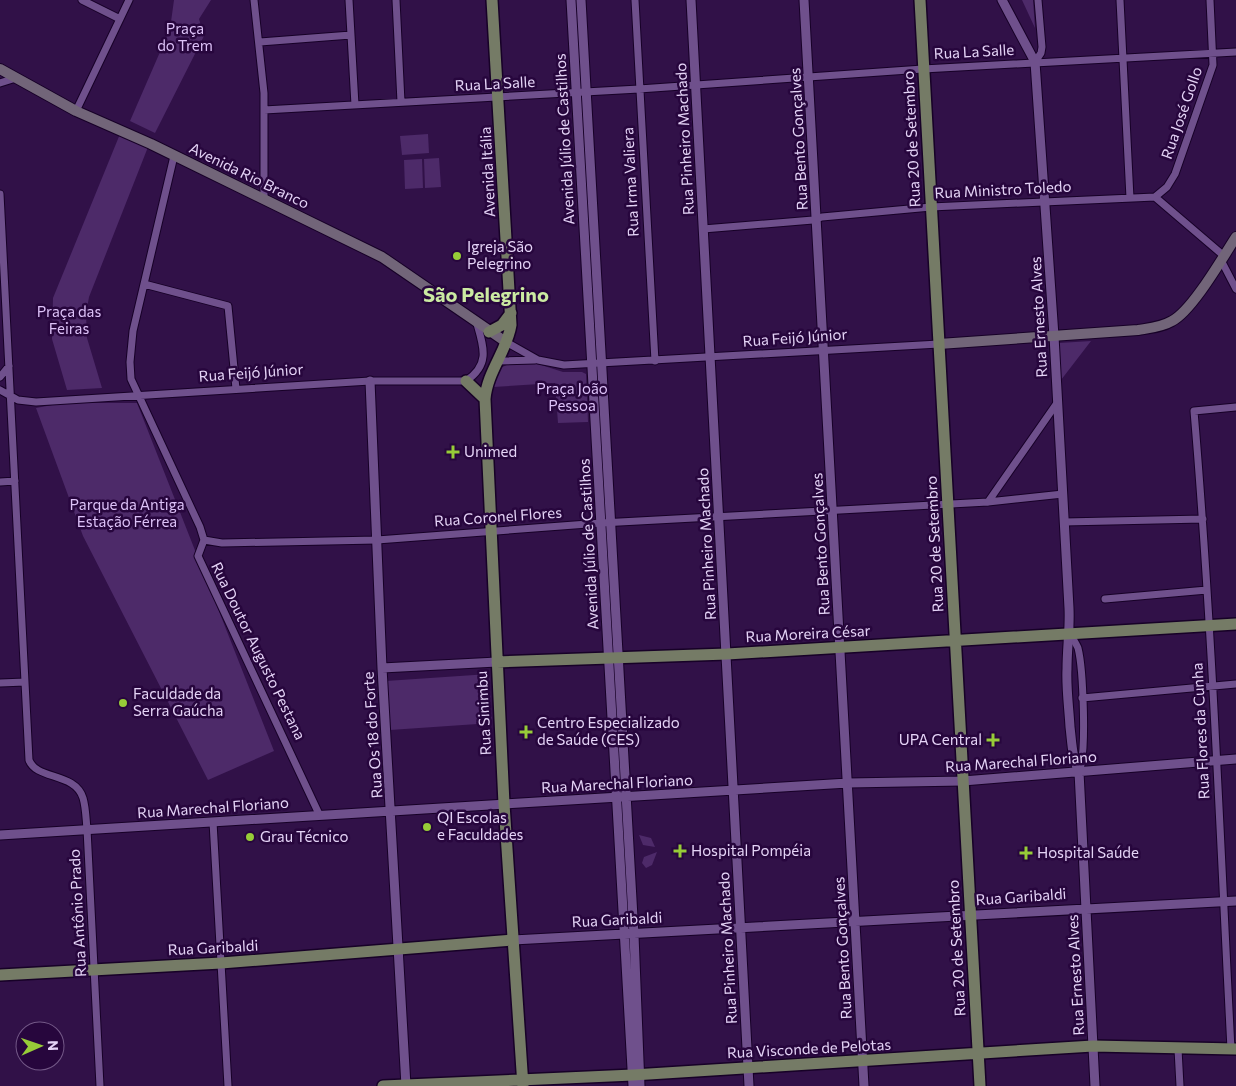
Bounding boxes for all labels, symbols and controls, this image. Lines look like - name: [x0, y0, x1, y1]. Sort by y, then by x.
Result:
- park label: Praça do Trem: [157, 19, 213, 54]
- street label: Rua La Salle: [933, 40, 1015, 62]
- street label: Avenida Júlio de Castilhos: [551, 53, 577, 225]
- street label: Rua Pinheiro Machado: [671, 62, 697, 216]
- street label: Rua José Gollo: [1157, 64, 1205, 161]
- street label: Rua Bento Gonçalves: [785, 67, 811, 211]
- street label: Rua 20 de Setembro: [898, 70, 924, 208]
- street label: Rua La Salle: [454, 72, 536, 94]
- street label: Avenida Itália: [476, 126, 498, 218]
- street label: Rua Irma Valiera: [618, 127, 642, 237]
- street label: Avenida Rio Branco: [187, 138, 312, 212]
- street label: Rua Ministro Toledo: [934, 176, 1072, 202]
- place label: Igreja São Pelegrino: [467, 237, 533, 272]
- marker: Igreja São Pelegrino: [451, 250, 463, 262]
- street label: Rua Ernesto Alves: [1026, 256, 1050, 378]
- district label: São Pelegrino: [423, 282, 549, 306]
- park label: Praça das Feiras: [37, 302, 101, 337]
- street label: Rua Feijó Júnior: [742, 324, 848, 350]
- street label: Rua Feijó Júnior: [198, 359, 304, 385]
- park label: Praça João Pessoa: [536, 379, 608, 414]
- place label: Unimed: [464, 442, 517, 460]
- marker: Unimed: [446, 445, 460, 459]
- street label: Avenida Júlio de Castilhos: [575, 458, 601, 630]
- street label: Rua Pinheiro Machado: [693, 467, 719, 621]
- street label: Rua Bento Gonçalves: [807, 472, 833, 616]
- street label: Rua 20 de Setembro: [921, 475, 947, 613]
- park label: Parque da Antiga Estação Férrea: [69, 495, 185, 530]
- street label: Rua Coronel Flores: [433, 503, 563, 529]
- street label: Rua Doutor Augusto Pestana: [208, 559, 310, 742]
- street label: Rua Moreira César: [745, 621, 871, 645]
- street label: Rua Flores da Cunha: [1187, 662, 1213, 800]
- street label: Rua Sinimbu: [472, 670, 494, 756]
- street label: Rua Os 18 do Forte: [359, 671, 385, 799]
- place label: Faculdade da Serra Gaúcha: [133, 684, 223, 719]
- marker: Faculdade da Serra Gaúcha: [117, 697, 129, 709]
- place label: Centro Especializado de Saúde (CES): [537, 713, 680, 748]
- marker: Centro Especializado de Saúde (CES): [519, 725, 533, 739]
- place label: UPA Central: [899, 730, 982, 748]
- marker: UPA Central: [986, 733, 1000, 747]
- street label: Rua Marechal Floriano: [945, 747, 1097, 775]
- street label: Rua Marechal Floriano: [541, 770, 693, 796]
- street label: Rua Marechal Floriano: [137, 793, 289, 821]
- place label: QI Escolas e Faculdades: [437, 808, 524, 843]
- marker: QI Escolas e Faculdades: [421, 821, 433, 833]
- place label: Grau Técnico: [260, 827, 349, 845]
- marker: Grau Técnico: [244, 831, 256, 843]
- place label: Hospital Pompéia: [691, 841, 811, 859]
- place label: Hospital Saúde: [1037, 843, 1139, 861]
- marker: Hospital Pompéia: [673, 844, 687, 858]
- marker: Hospital Saúde: [1019, 846, 1033, 860]
- street label: Rua Antônio Prado: [65, 849, 89, 977]
- street label: Rua Pinheiro Machado: [714, 871, 740, 1025]
- street label: Rua Bento Gonçalves: [829, 876, 855, 1020]
- street label: Rua 20 de Setembro: [943, 879, 969, 1017]
- street label: Rua Garibaldi: [975, 884, 1067, 908]
- street label: Rua Garibaldi: [571, 908, 663, 930]
- street label: Rua Ernesto Alves: [1063, 914, 1087, 1036]
- street label: Rua Garibaldi: [167, 936, 259, 958]
- north arrow: [15, 1021, 65, 1071]
- street label: Rua Visconde de Pelotas: [726, 1035, 892, 1061]
- text: N: [45, 1040, 62, 1051]

